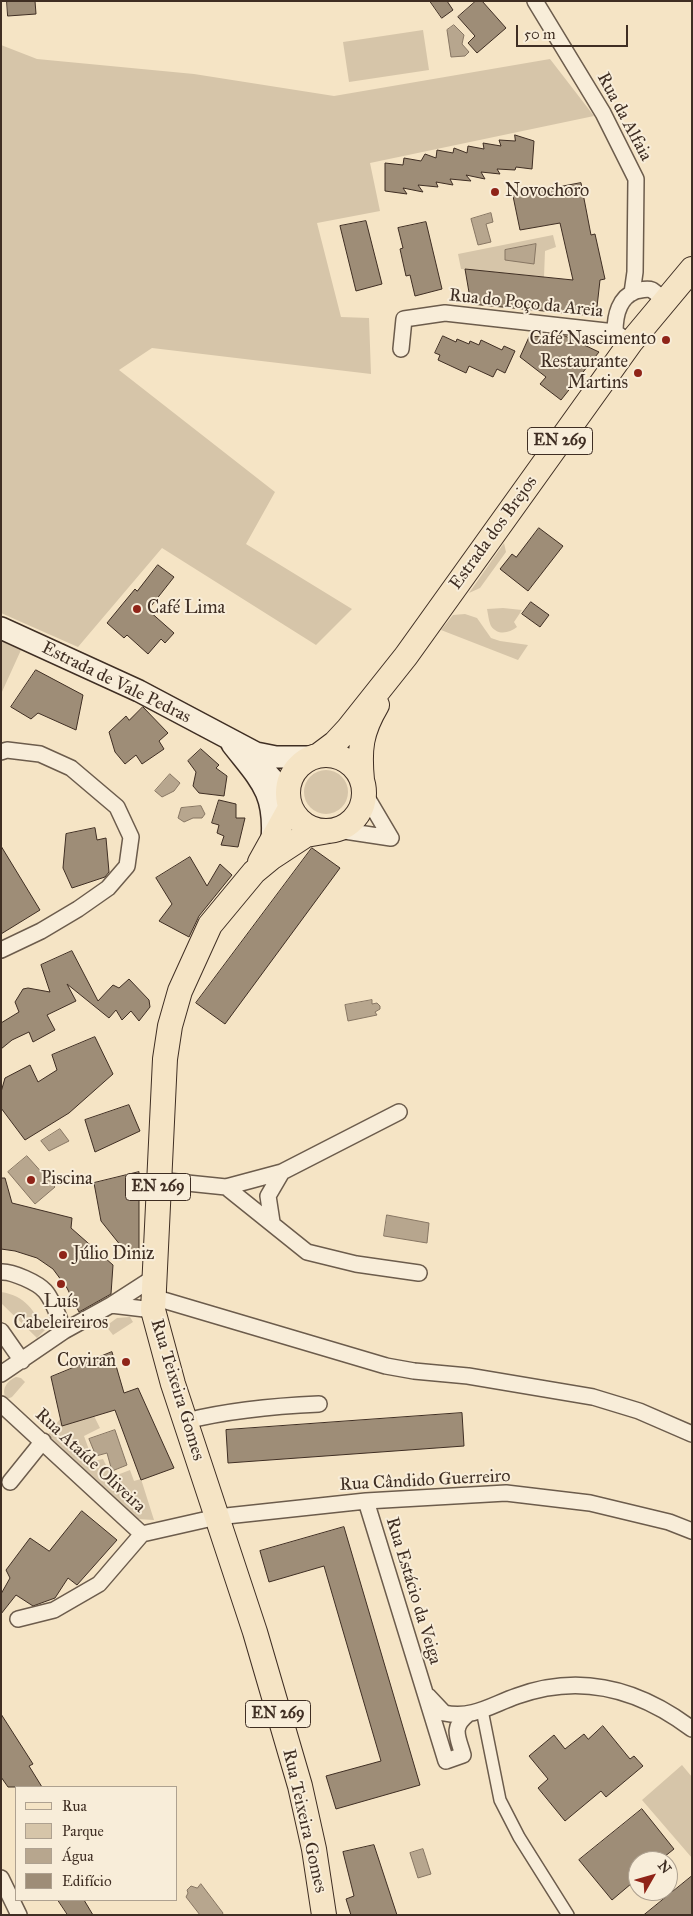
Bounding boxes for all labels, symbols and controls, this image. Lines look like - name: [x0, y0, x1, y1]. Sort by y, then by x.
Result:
- scale bar: [518, 15, 630, 47]
- text: 50 m: [524, 25, 556, 43]
- street label: Rua da Alfaia: [592, 69, 656, 165]
- place label: Novochoro: [505, 181, 589, 203]
- marker: Novochoro: [489, 186, 501, 198]
- street label: Rua do Poço da Areia: [448, 285, 604, 323]
- place label: Café Nascimento: [529, 329, 656, 351]
- marker: Café Nascimento: [660, 334, 672, 346]
- place label: Restaurante Martins: [540, 352, 628, 394]
- marker: Restaurante Martins: [632, 367, 644, 379]
- road number: EN 269: [528, 428, 592, 454]
- street label: Estrada dos Brejos: [445, 472, 543, 594]
- place label: Café Lima: [147, 598, 225, 620]
- marker: Café Lima: [131, 603, 143, 615]
- street label: Estrada de Vale Pedras: [38, 637, 194, 729]
- place label: Piscina: [41, 1169, 93, 1191]
- marker: Piscina: [25, 1174, 37, 1186]
- road number: EN 269: [126, 1174, 190, 1200]
- place label: Júlio Diniz: [73, 1244, 154, 1266]
- marker: Júlio Diniz: [57, 1249, 69, 1261]
- marker: Luís Cabeleireiros: [55, 1278, 67, 1290]
- place label: Luís Cabeleireiros: [14, 1292, 108, 1335]
- street label: Rua Teixeira Gomes: [145, 1317, 209, 1463]
- place label: Coviran: [57, 1351, 116, 1373]
- marker: Coviran: [120, 1356, 132, 1368]
- street label: Rua Ataíde Oliveira: [30, 1404, 150, 1518]
- street label: Rua Cândido Guerreiro: [339, 1466, 511, 1496]
- street label: Rua Estácio da Veiga: [380, 1515, 446, 1667]
- road number: EN 269: [246, 1700, 310, 1728]
- street label: Rua Teixeira Gomes: [277, 1747, 331, 1895]
- legend: [15, 1786, 178, 1901]
- text: Rua: [62, 1797, 87, 1815]
- text: Parque: [62, 1822, 104, 1840]
- text: Água: [62, 1847, 94, 1865]
- north arrow: [628, 1851, 678, 1901]
- text: N: [654, 1857, 675, 1877]
- text: Edifício: [62, 1872, 112, 1890]

